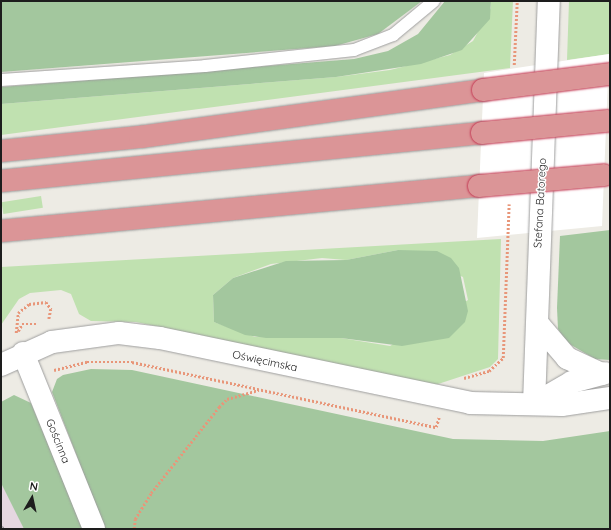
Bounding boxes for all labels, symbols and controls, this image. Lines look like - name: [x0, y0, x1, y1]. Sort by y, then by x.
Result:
- street label: Stefana Batorego: [531, 158, 549, 248]
- street label: Oświęcimska: [231, 348, 299, 374]
- street label: Gościnna: [43, 417, 73, 465]
- north arrow: [12, 478, 52, 518]
- text: N: [29, 479, 39, 494]

